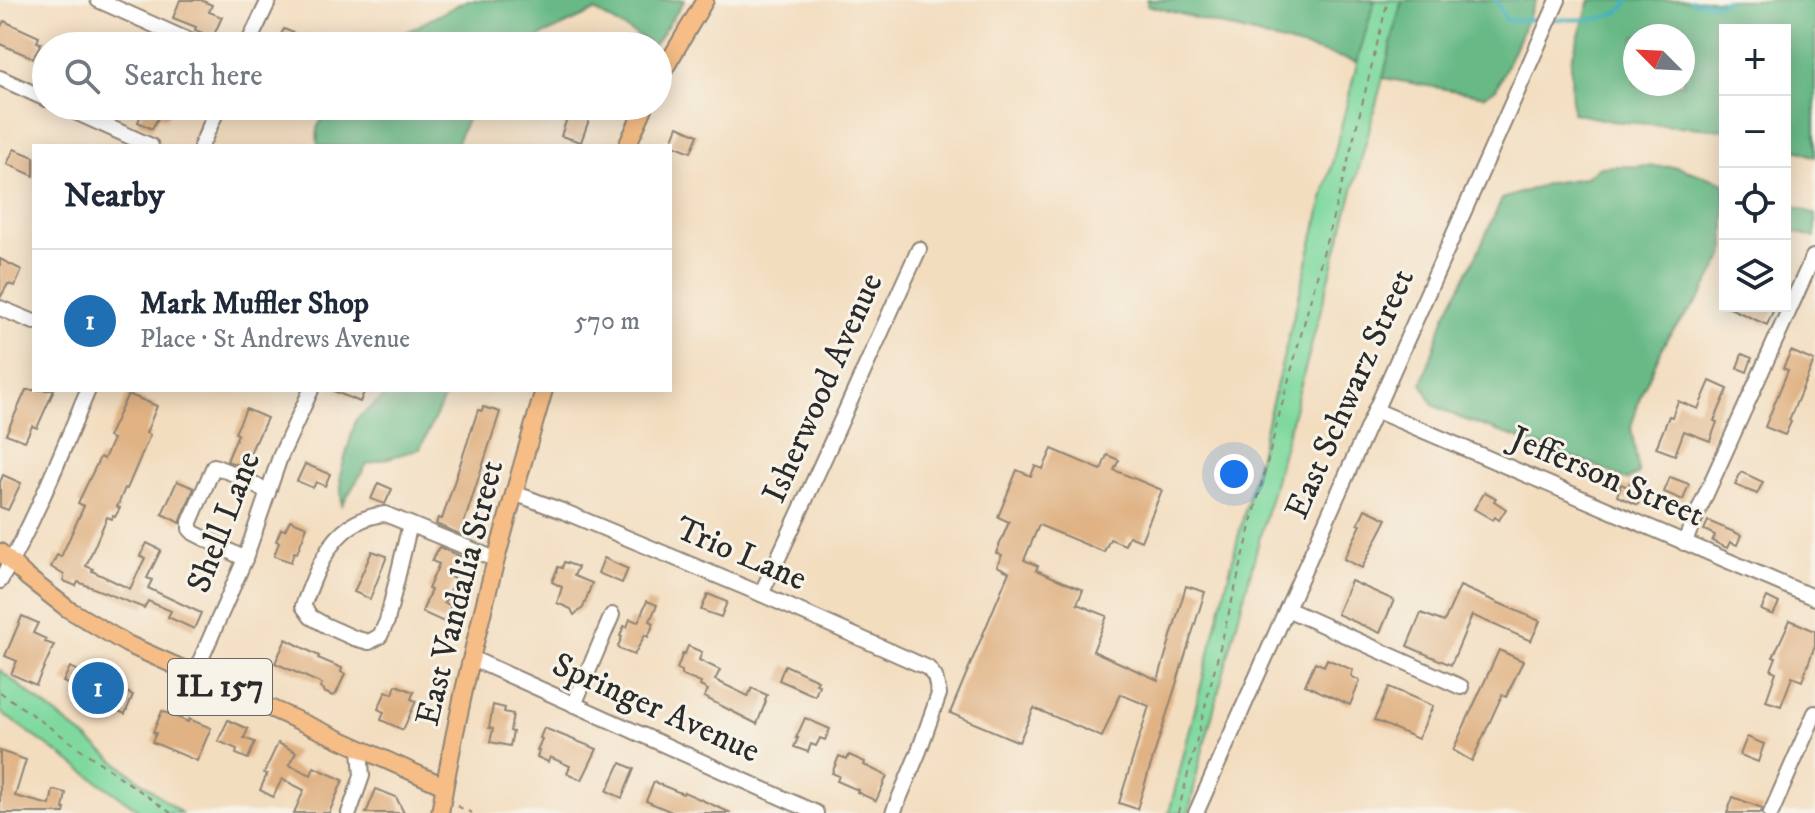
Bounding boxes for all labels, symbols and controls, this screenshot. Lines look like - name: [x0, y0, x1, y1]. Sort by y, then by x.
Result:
- north arrow: [1623, 24, 1695, 96]
- map controls: [1719, 24, 1791, 312]
- button: +: [1719, 24, 1791, 96]
- search box: [32, 32, 672, 120]
- icon: search: [60, 54, 104, 98]
- text: Search here: [124, 58, 263, 95]
- button: −: [1719, 96, 1791, 168]
- button: locate: [1719, 168, 1791, 240]
- text: Nearby: [64, 175, 165, 217]
- button: layers: [1719, 240, 1791, 312]
- street label: East Schwarz Street: [1276, 262, 1424, 526]
- street label: Isherwood Avenue: [754, 267, 892, 509]
- text: Mark Muffler Shop: [140, 286, 369, 323]
- text: 1: [85, 305, 95, 338]
- text: 570 m: [574, 305, 640, 338]
- text: Place · St Andrews Avenue: [140, 323, 410, 356]
- street label: Jefferson Street: [1501, 416, 1710, 537]
- street label: Shell Lane: [178, 445, 270, 599]
- your location: [1214, 454, 1254, 494]
- street label: East Vandalia Street: [407, 456, 513, 730]
- street label: Trio Lane: [669, 508, 813, 600]
- street label: Springer Avenue: [546, 644, 766, 772]
- pin: 1: [72, 658, 124, 718]
- road number: IL 157: [168, 659, 272, 715]

